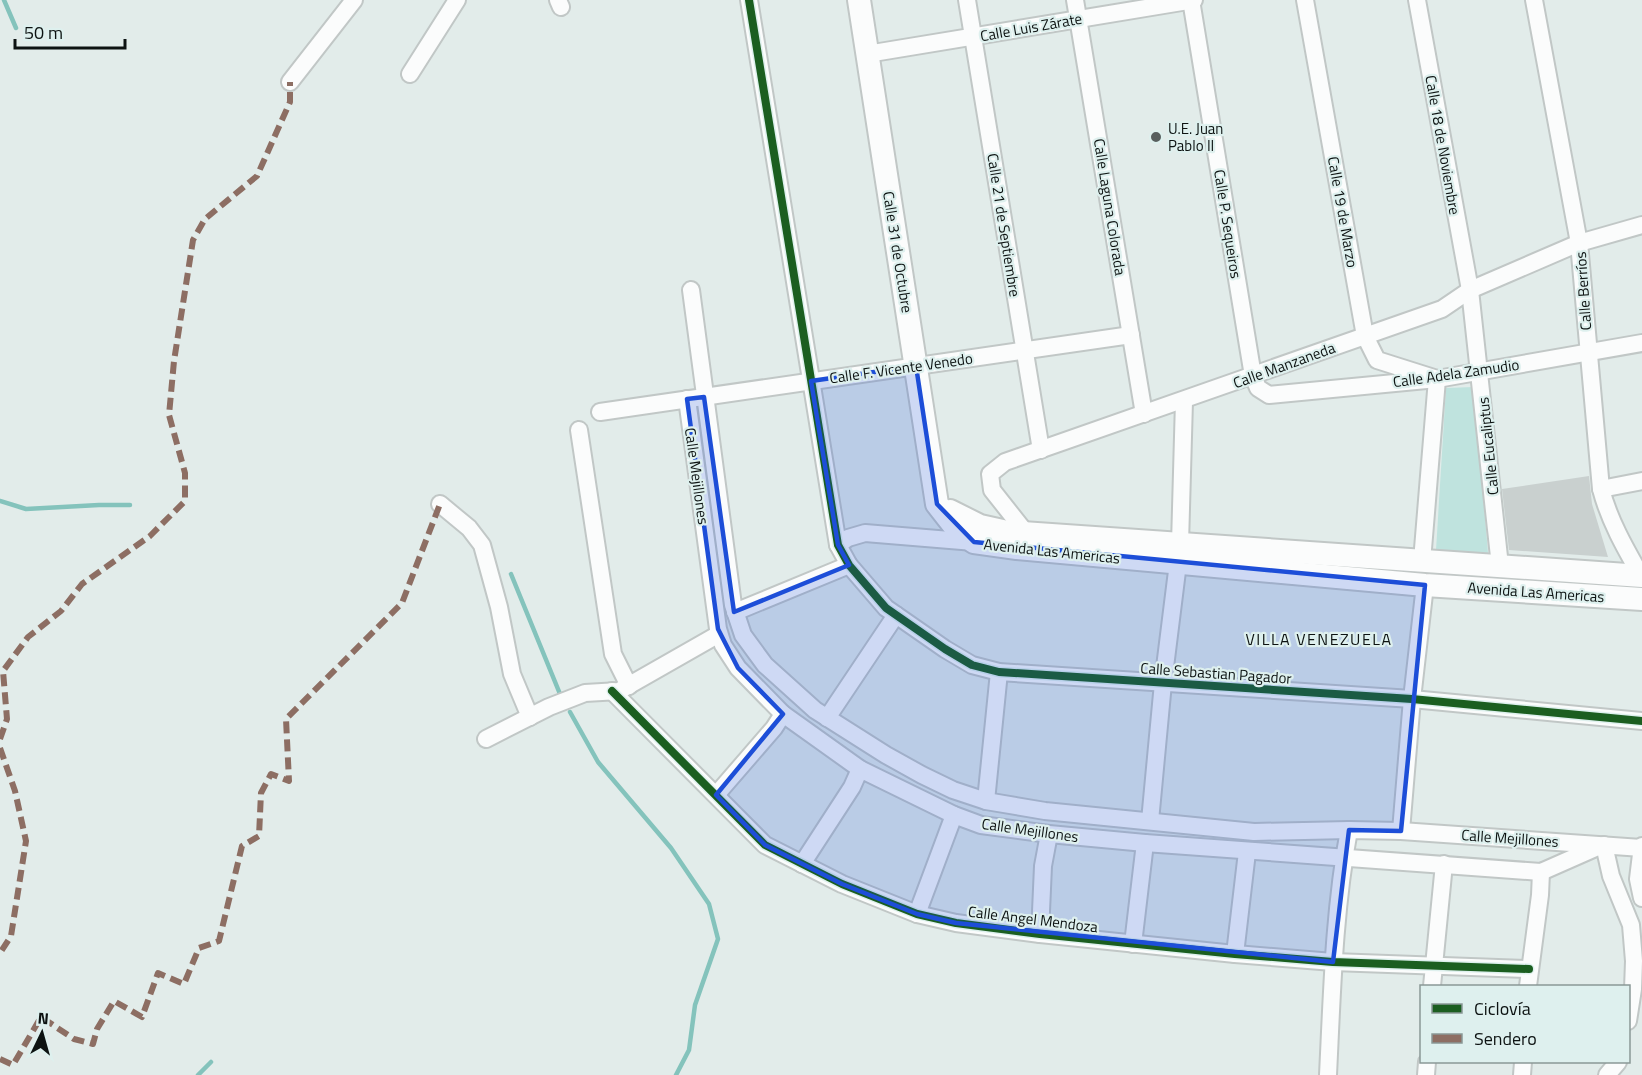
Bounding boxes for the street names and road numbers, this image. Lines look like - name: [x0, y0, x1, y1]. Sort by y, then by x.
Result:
- street label: Calle Luis Zárate: [978, 7, 1084, 47]
- street label: Calle 18 de Noviembre: [1419, 73, 1467, 217]
- street label: Calle Laguna Colorada: [1088, 137, 1132, 278]
- street label: Calle 21 de Septiembre: [981, 152, 1027, 298]
- street label: Calle 19 de Marzo: [1322, 155, 1364, 269]
- street label: Calle P. Sequeiros: [1208, 168, 1248, 280]
- street label: Calle 31 de Octubre: [877, 190, 919, 314]
- street label: Calle Berríos: [1569, 251, 1597, 331]
- street label: Calle Manzaneda: [1230, 336, 1339, 394]
- street label: Calle F. Vicente Venedo: [828, 347, 974, 389]
- street label: Calle Adela Zamudio: [1391, 353, 1521, 393]
- street label: Calle Eucaliptus: [1471, 396, 1505, 496]
- street label: Calle Mejillones: [679, 426, 715, 526]
- street label: Avenida Las Americas: [983, 532, 1121, 570]
- street label: Avenida Las Americas: [1467, 576, 1605, 608]
- street label: Calle Sebastian Pagador: [1140, 656, 1292, 690]
- street label: Calle Mejillones: [980, 812, 1080, 848]
- street label: Calle Mejillones: [1461, 823, 1560, 853]
- street label: Calle Angel Mendoza: [967, 900, 1100, 938]

